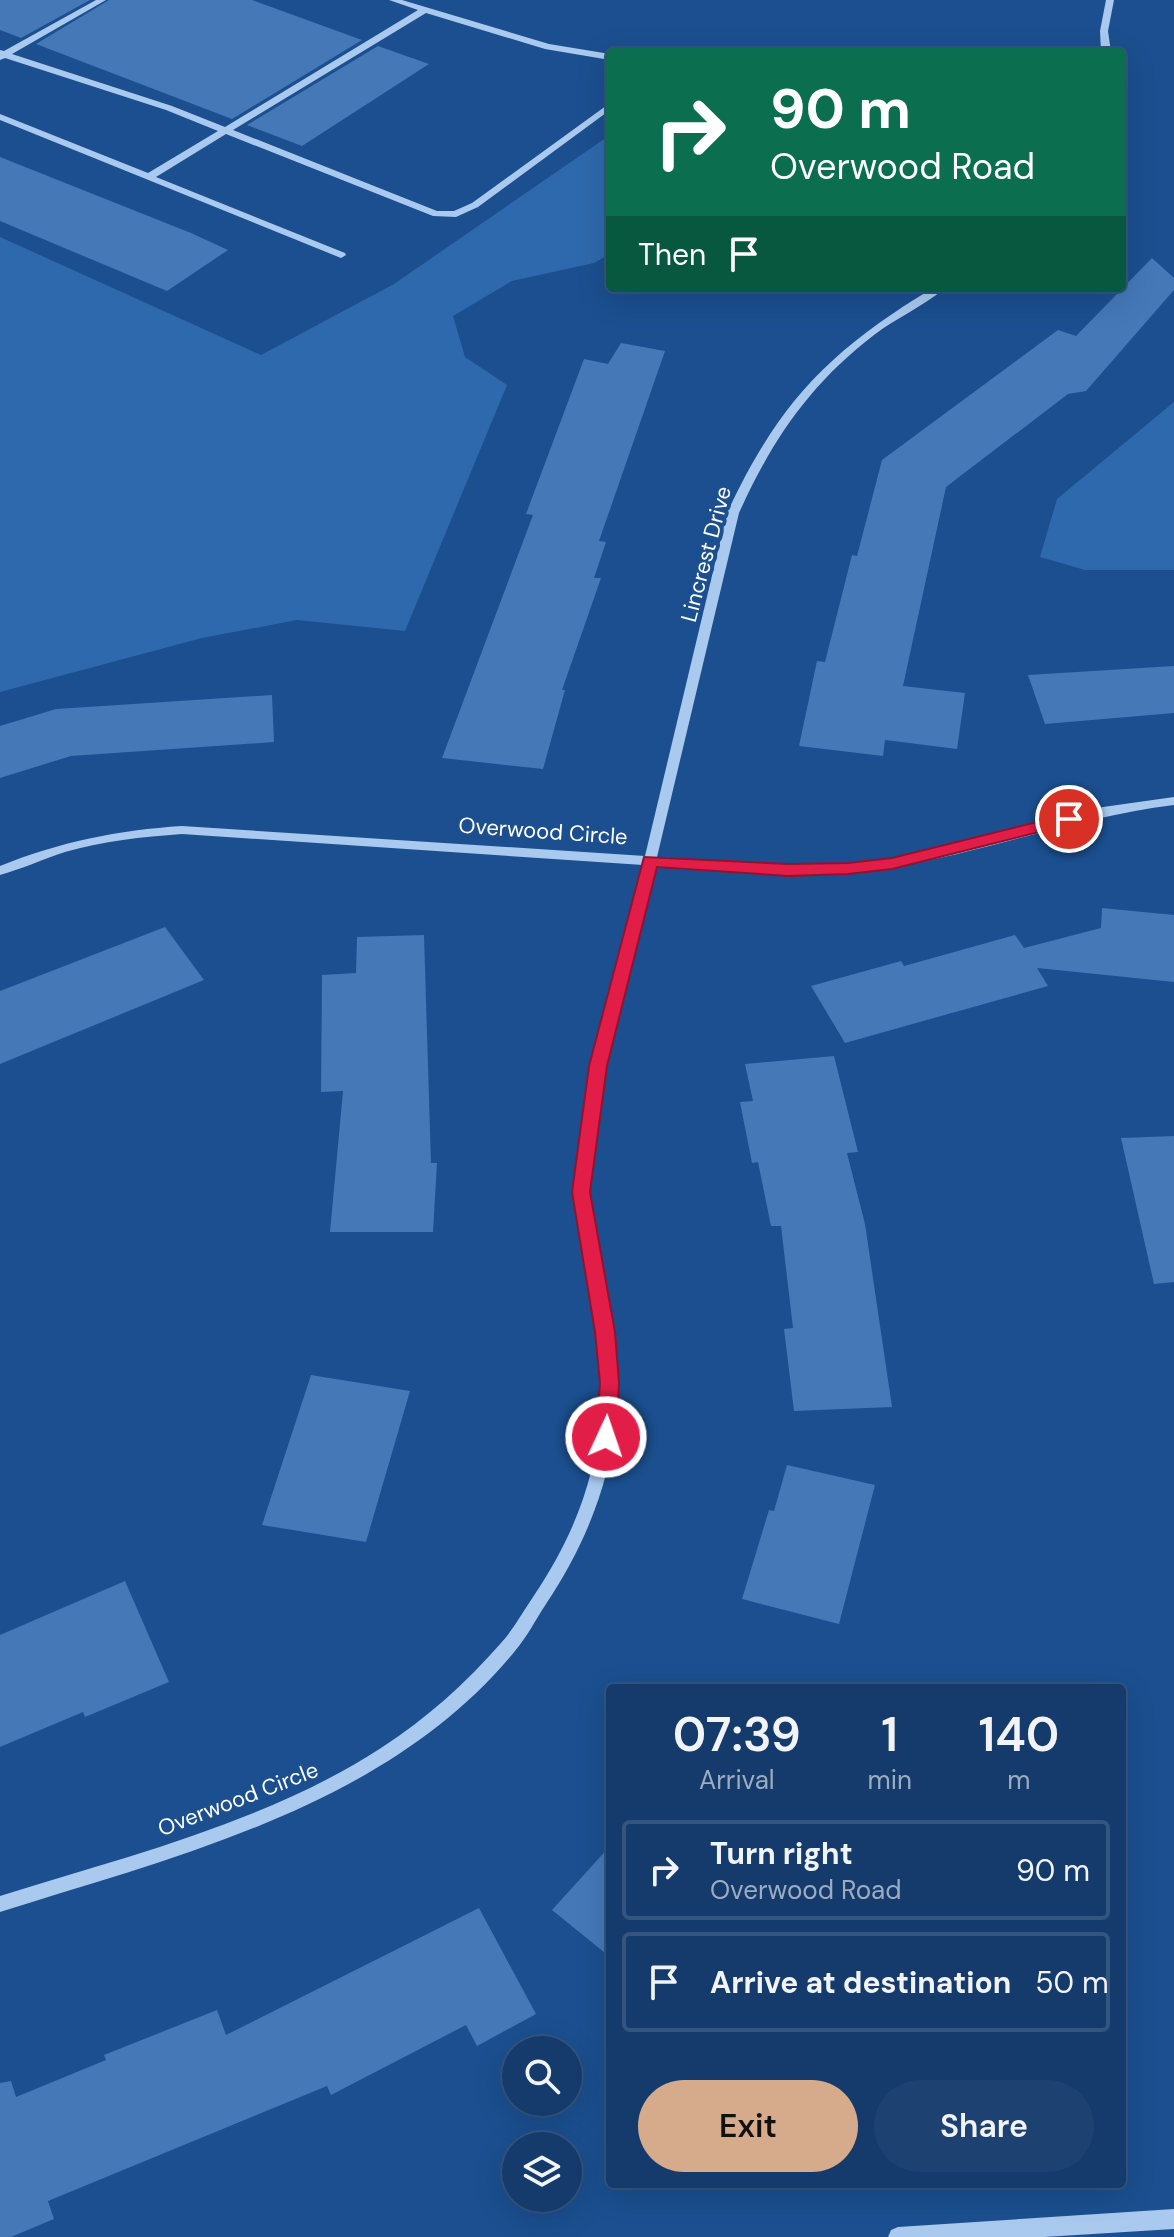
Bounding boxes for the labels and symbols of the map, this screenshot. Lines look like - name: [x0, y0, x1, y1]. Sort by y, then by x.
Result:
- street label: Lincrest Drive: [674, 483, 738, 625]
- pin: [1035, 785, 1103, 853]
- street label: Overwood Circle: [457, 811, 629, 851]
- position arrow: [564, 1395, 648, 1479]
- street label: Overwood Circle: [154, 1755, 322, 1843]

